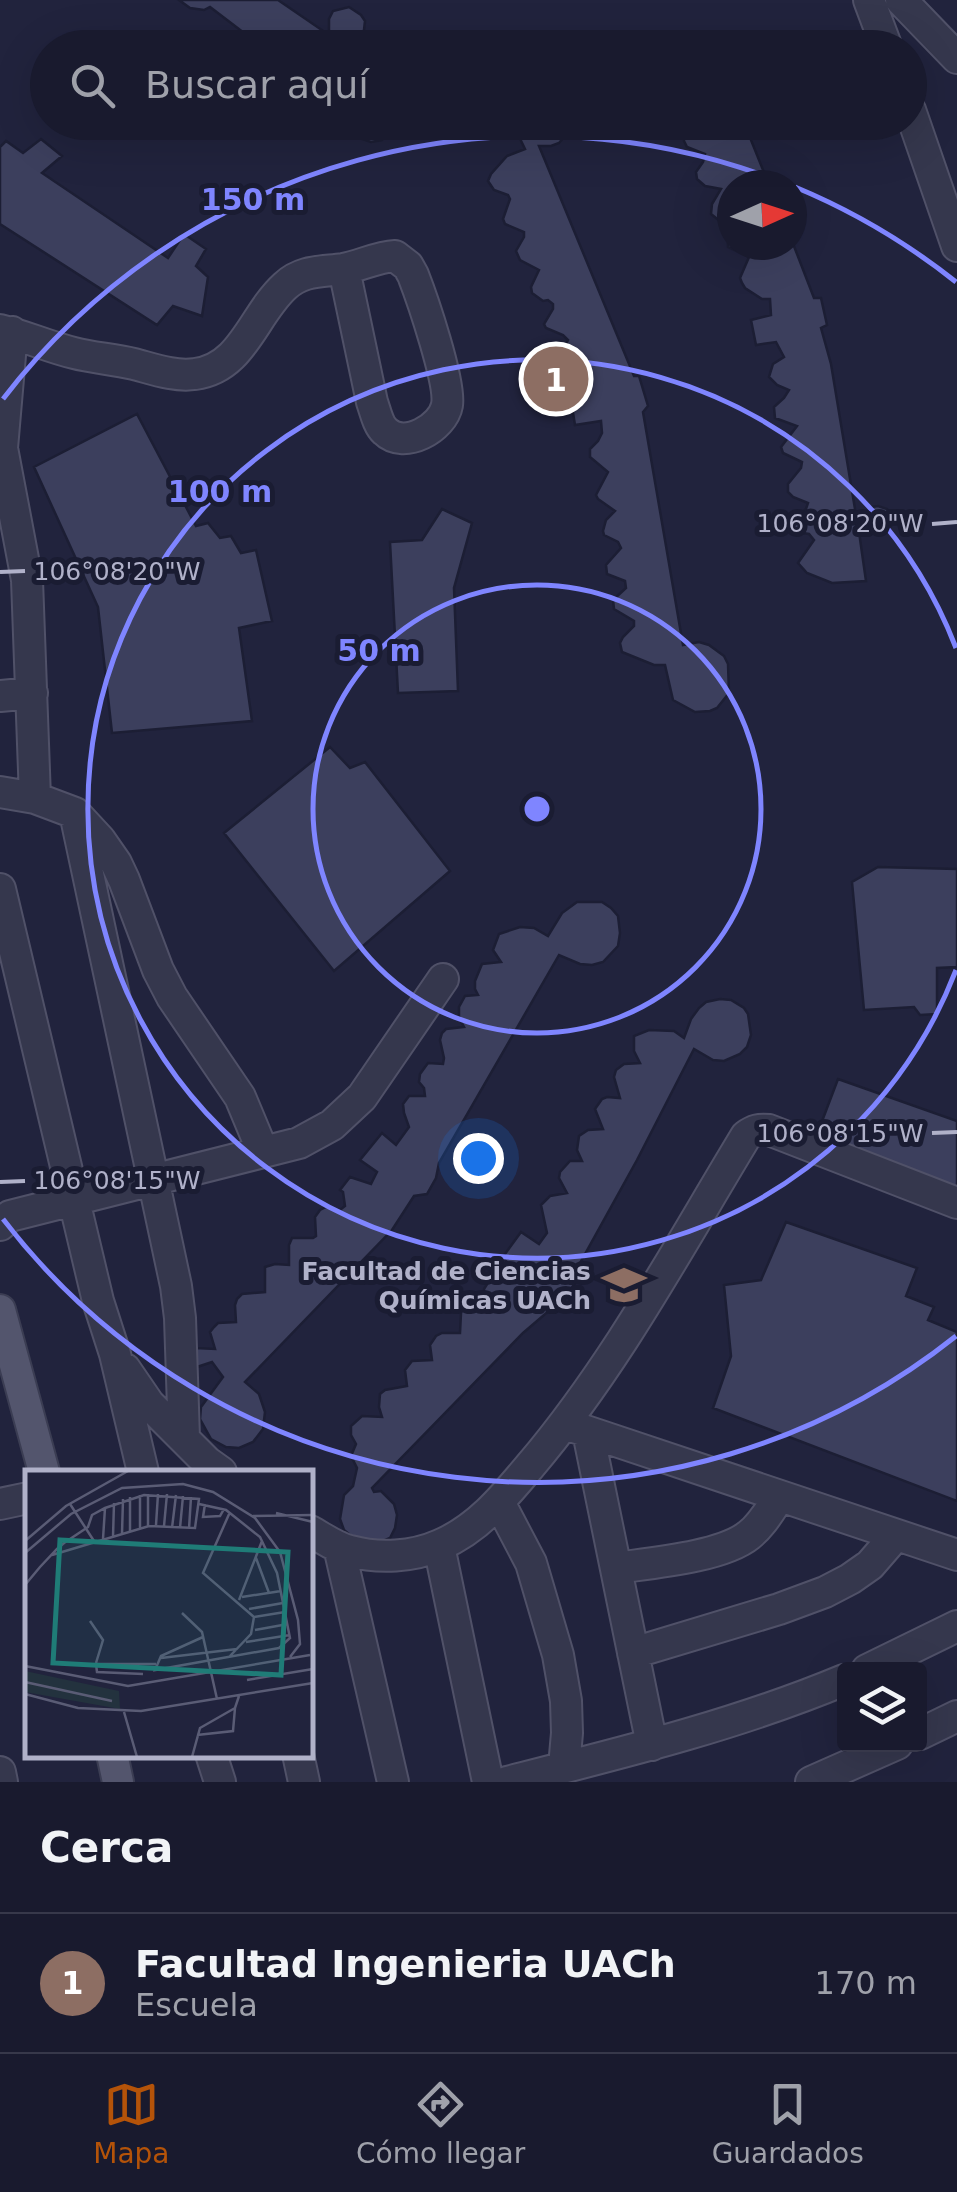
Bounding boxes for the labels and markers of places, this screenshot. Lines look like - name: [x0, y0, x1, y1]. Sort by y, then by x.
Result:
- pin: 1: [524, 342, 588, 416]
- centre of rings: [519, 791, 555, 827]
- place label: Facultad de Ciencias Químicas UACh: [302, 1257, 591, 1315]
- school or university icon: Facultad de Ciencias Químicas UACh: [600, 1261, 648, 1309]

